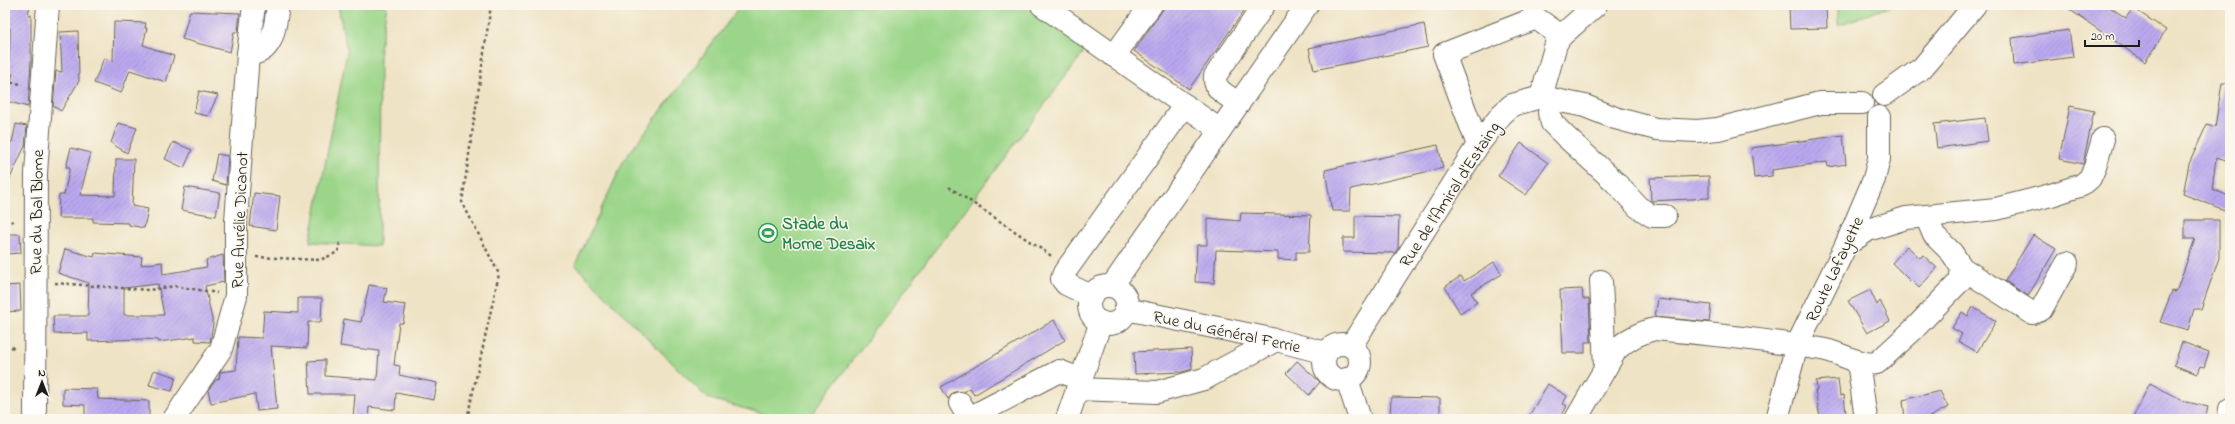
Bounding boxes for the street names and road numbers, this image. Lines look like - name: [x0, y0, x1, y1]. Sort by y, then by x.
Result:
- street label: Rue de l'Amiral d'Estaing: [1394, 117, 1509, 274]
- street label: Rue du Bal Blome: [24, 149, 51, 275]
- street label: Rue Aurélie Dicanot: [226, 151, 255, 289]
- street label: Route Lafayette: [1800, 212, 1872, 327]
- street label: Rue du Général Ferrie: [1151, 305, 1303, 360]

